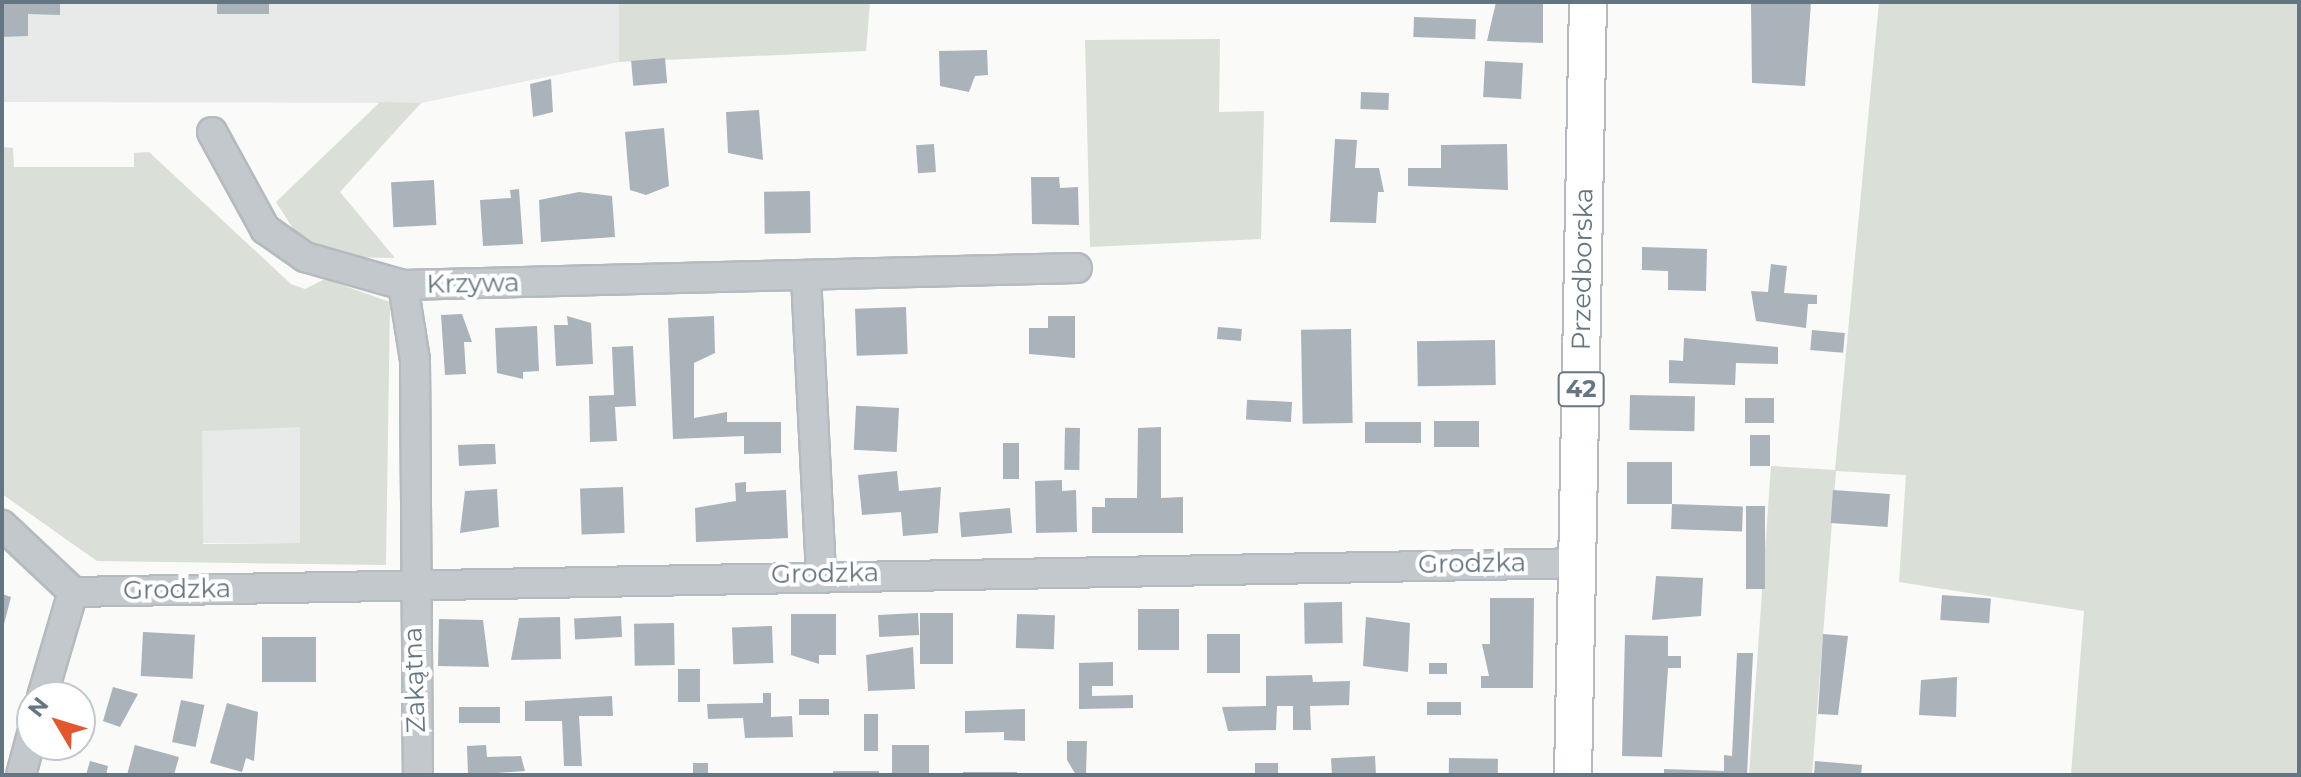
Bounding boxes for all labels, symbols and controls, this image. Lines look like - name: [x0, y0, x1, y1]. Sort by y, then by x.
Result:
- street label: Przedborska: [1566, 187, 1600, 351]
- street label: Krzywa: [426, 268, 520, 300]
- road number: 42: [1557, 369, 1605, 409]
- street label: Grodzka: [1418, 547, 1526, 581]
- street label: Grodzka: [771, 557, 879, 591]
- street label: Grodzka: [123, 573, 231, 607]
- street label: Zakątna: [398, 626, 432, 734]
- north arrow: [16, 681, 96, 761]
- text: N: [22, 692, 54, 722]

